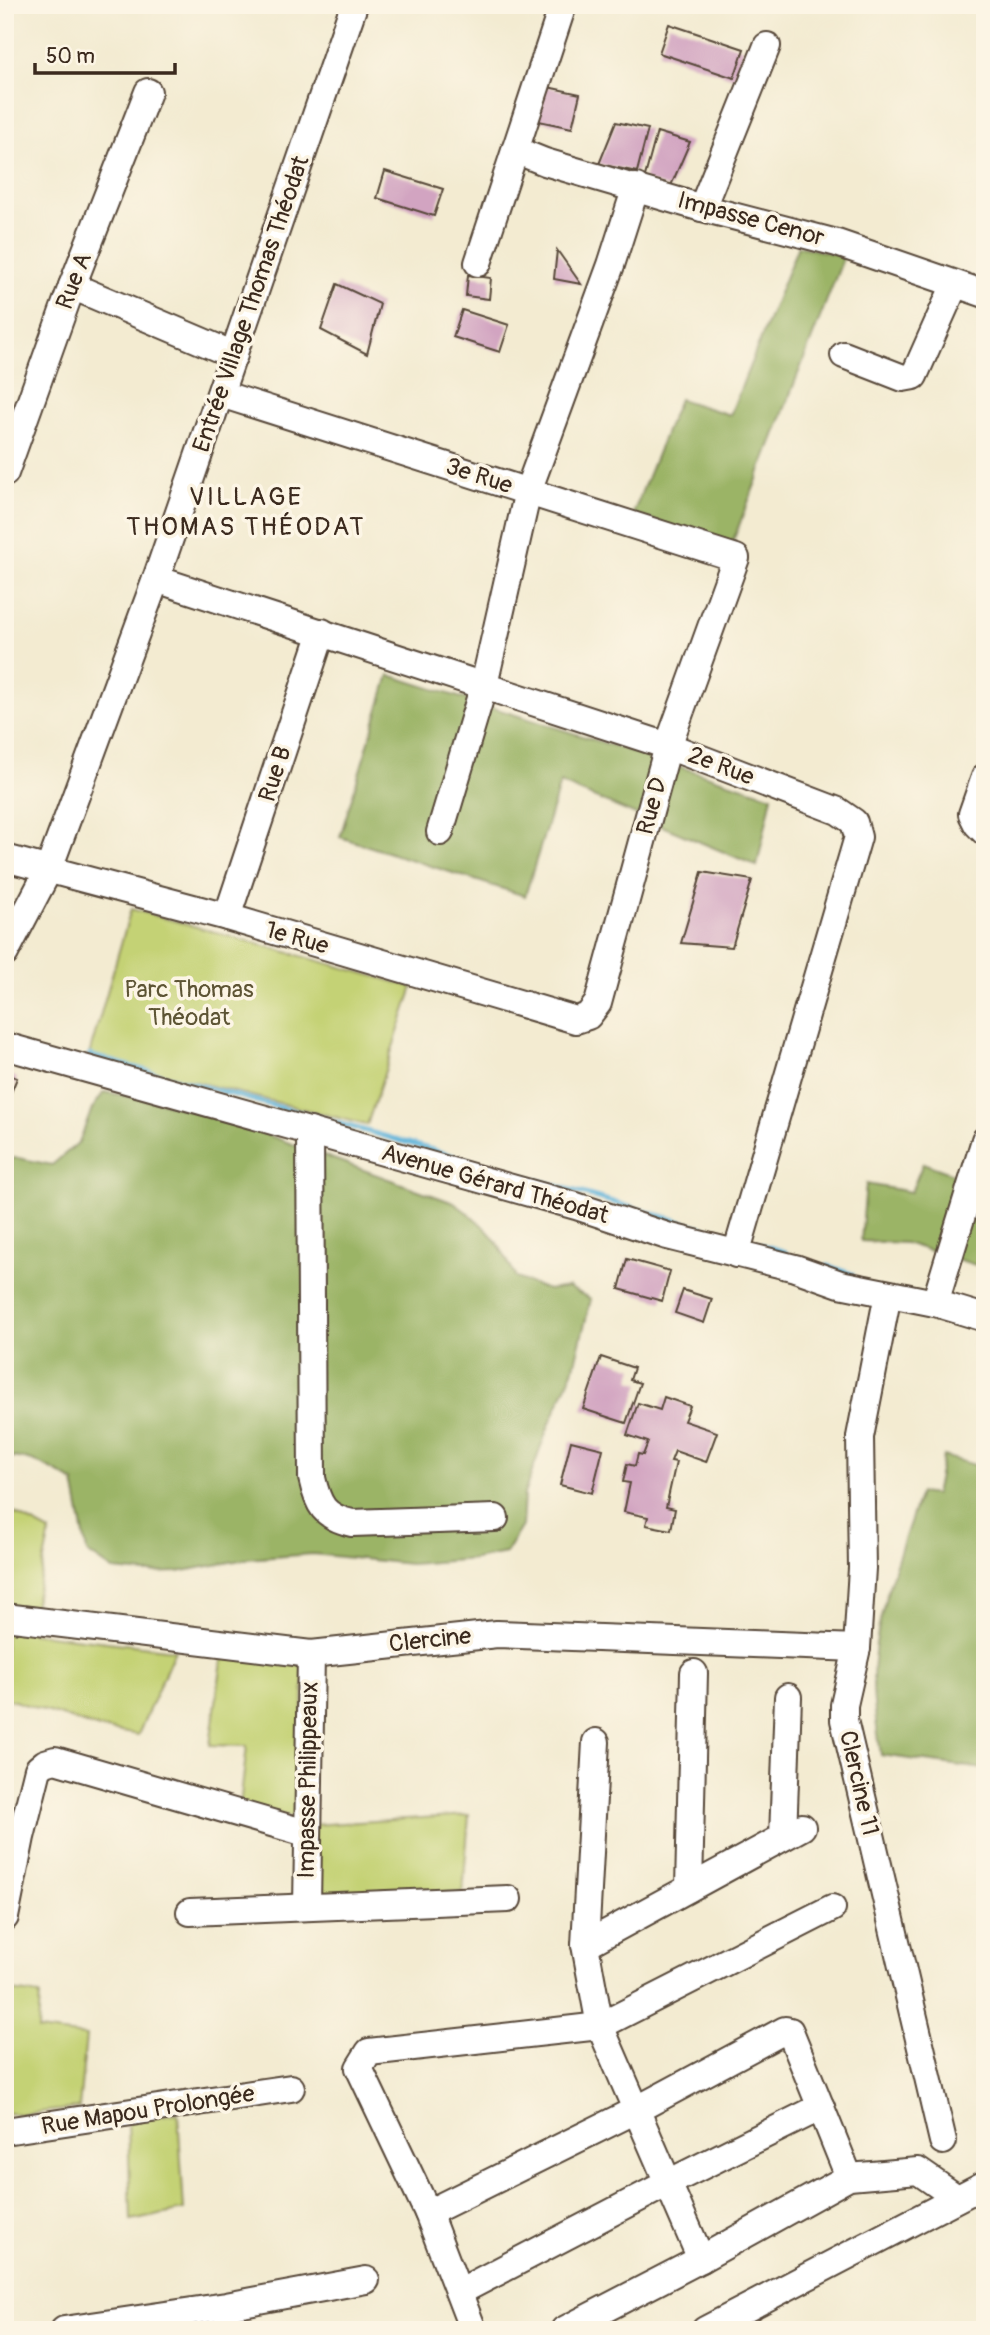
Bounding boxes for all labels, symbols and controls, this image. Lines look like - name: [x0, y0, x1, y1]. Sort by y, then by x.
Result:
- scale bar: [35, 32, 175, 76]
- text: 50 m: [46, 43, 95, 70]
- street label: Entrée Village Thomas Théodat: [187, 152, 316, 456]
- street label: Impasse Cenor: [674, 185, 828, 253]
- street label: Rue A: [50, 248, 98, 314]
- street label: 3e Rue: [442, 452, 516, 500]
- district label: VILLAGE THOMAS THÉODAT: [126, 481, 366, 543]
- street label: 2e Rue: [684, 740, 758, 792]
- street label: Rue B: [252, 743, 298, 805]
- street label: Rue D: [630, 774, 674, 838]
- street label: 1e Rue: [262, 915, 332, 961]
- park label: Parc Thomas Théodat: [124, 975, 254, 1032]
- street label: Avenue Gérard Théodat: [378, 1138, 612, 1230]
- street label: Clercine: [387, 1621, 473, 1659]
- street label: Impasse Philippeaux: [292, 1681, 324, 1879]
- street label: Clercine 11: [833, 1728, 885, 1838]
- street label: Rue Mapou Prolongée: [39, 2079, 257, 2141]

